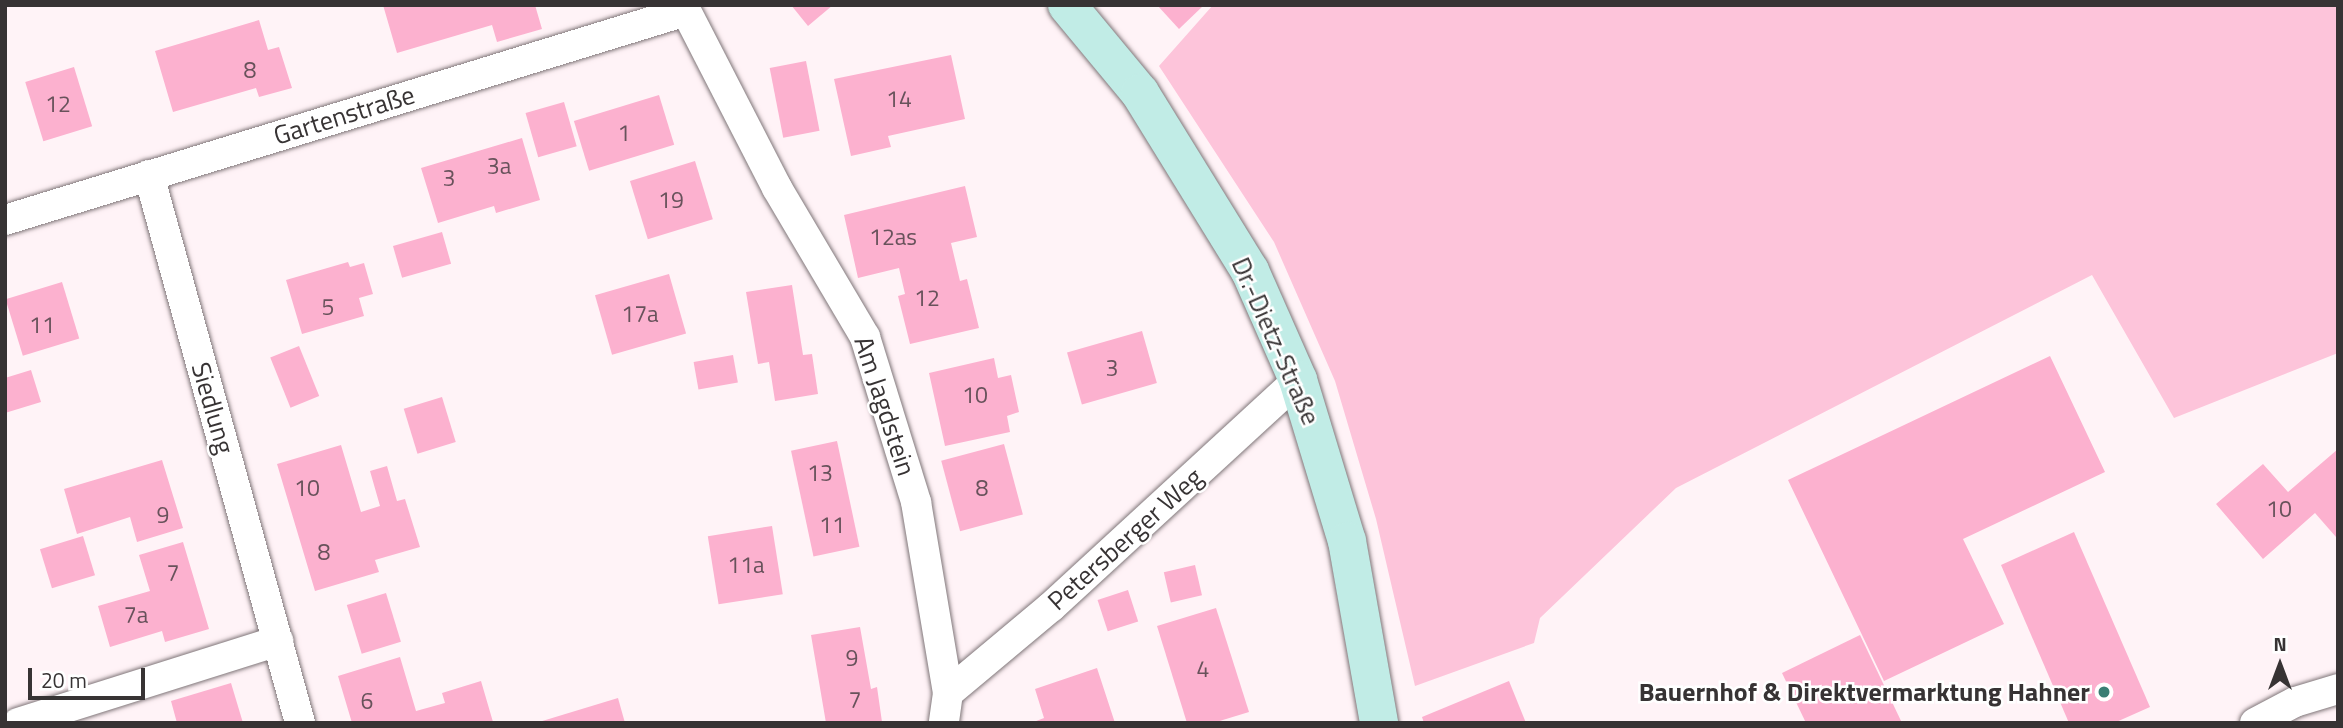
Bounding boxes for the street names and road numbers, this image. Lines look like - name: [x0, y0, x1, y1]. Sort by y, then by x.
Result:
- street label: Gartenstraße: [270, 79, 418, 151]
- street label: Dr.-Dietz-Straße: [1225, 253, 1327, 429]
- street label: Am Jagdstein: [848, 332, 922, 480]
- street label: Siedlung: [185, 359, 241, 457]
- street label: Petersberger Weg: [1041, 461, 1209, 617]

